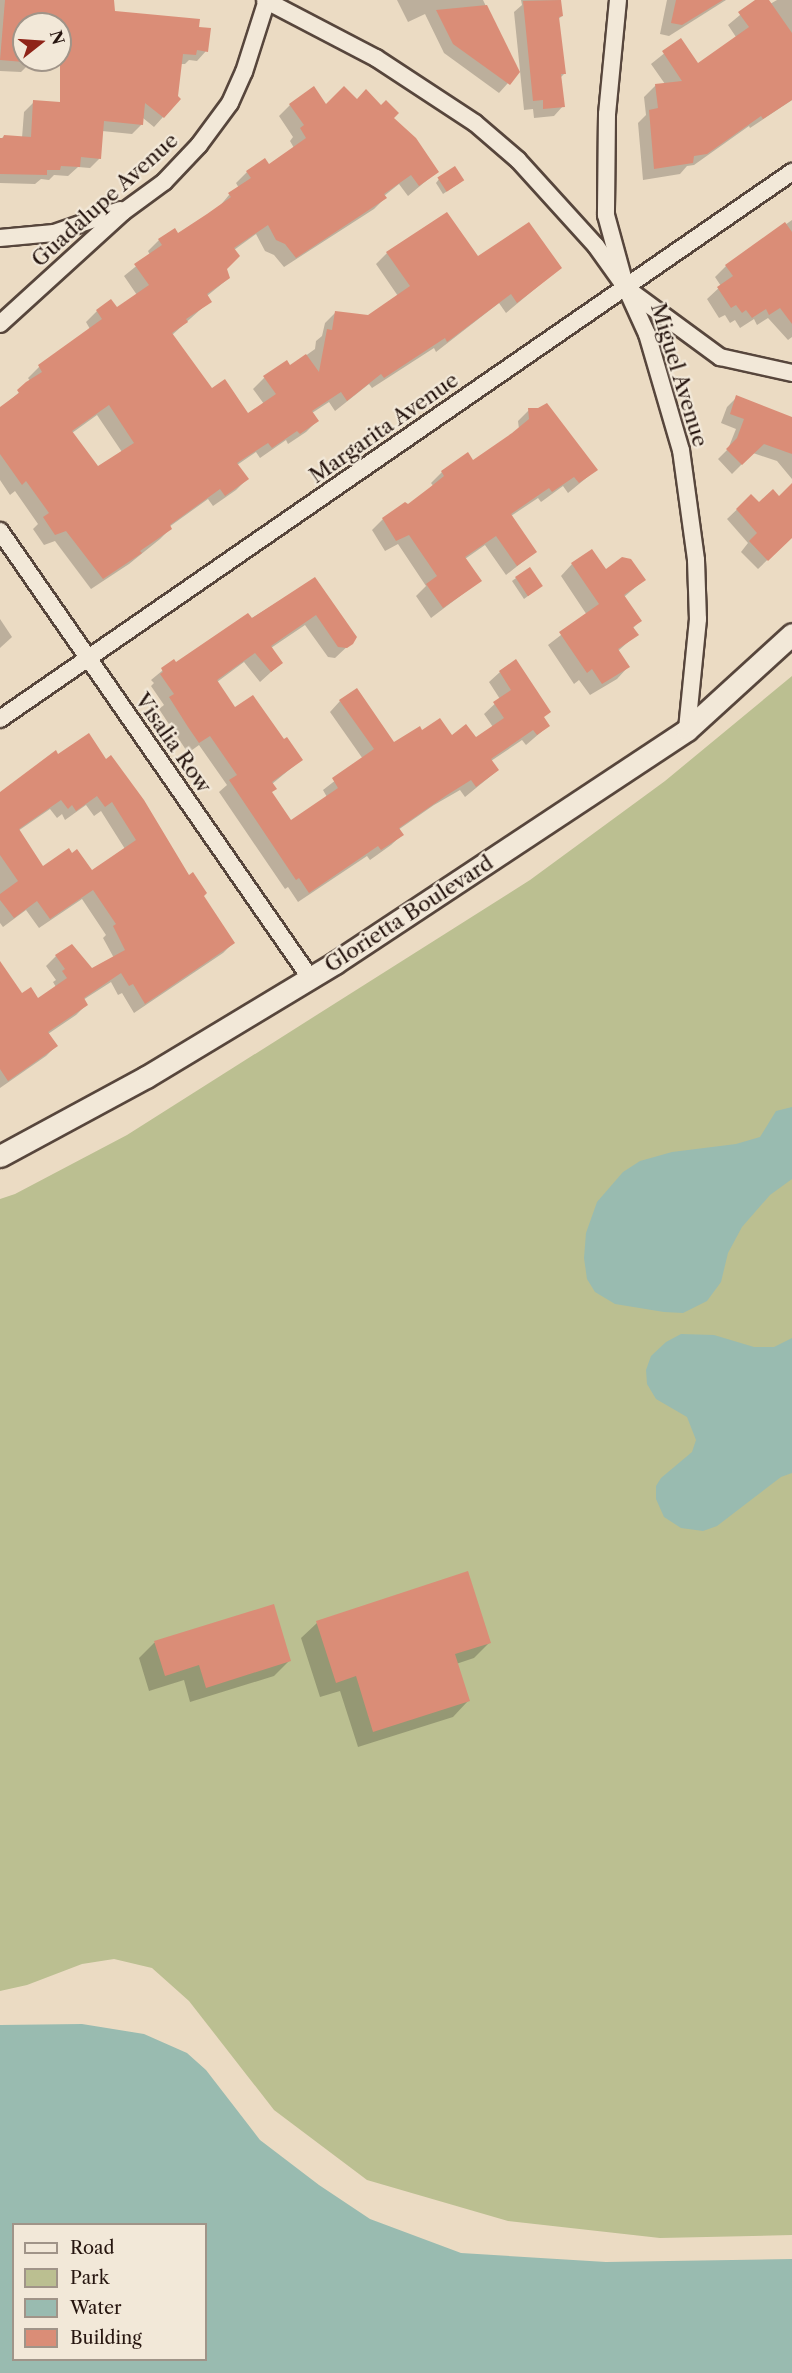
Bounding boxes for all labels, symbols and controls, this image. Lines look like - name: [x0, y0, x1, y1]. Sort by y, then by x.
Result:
- north arrow: [12, 12, 72, 72]
- text: N: [46, 28, 69, 47]
- street label: Guadalupe Avenue: [26, 127, 184, 273]
- street label: Miguel Avenue: [645, 300, 713, 450]
- street label: Margarita Avenue: [304, 367, 464, 489]
- street label: Visalia Row: [129, 688, 217, 798]
- street label: Glorietta Boulevard: [320, 850, 498, 978]
- legend: [12, 2223, 207, 2361]
- text: Road: [70, 2237, 115, 2259]
- text: Park: [70, 2267, 109, 2289]
- text: Water: [70, 2297, 122, 2319]
- text: Building: [70, 2327, 142, 2349]

